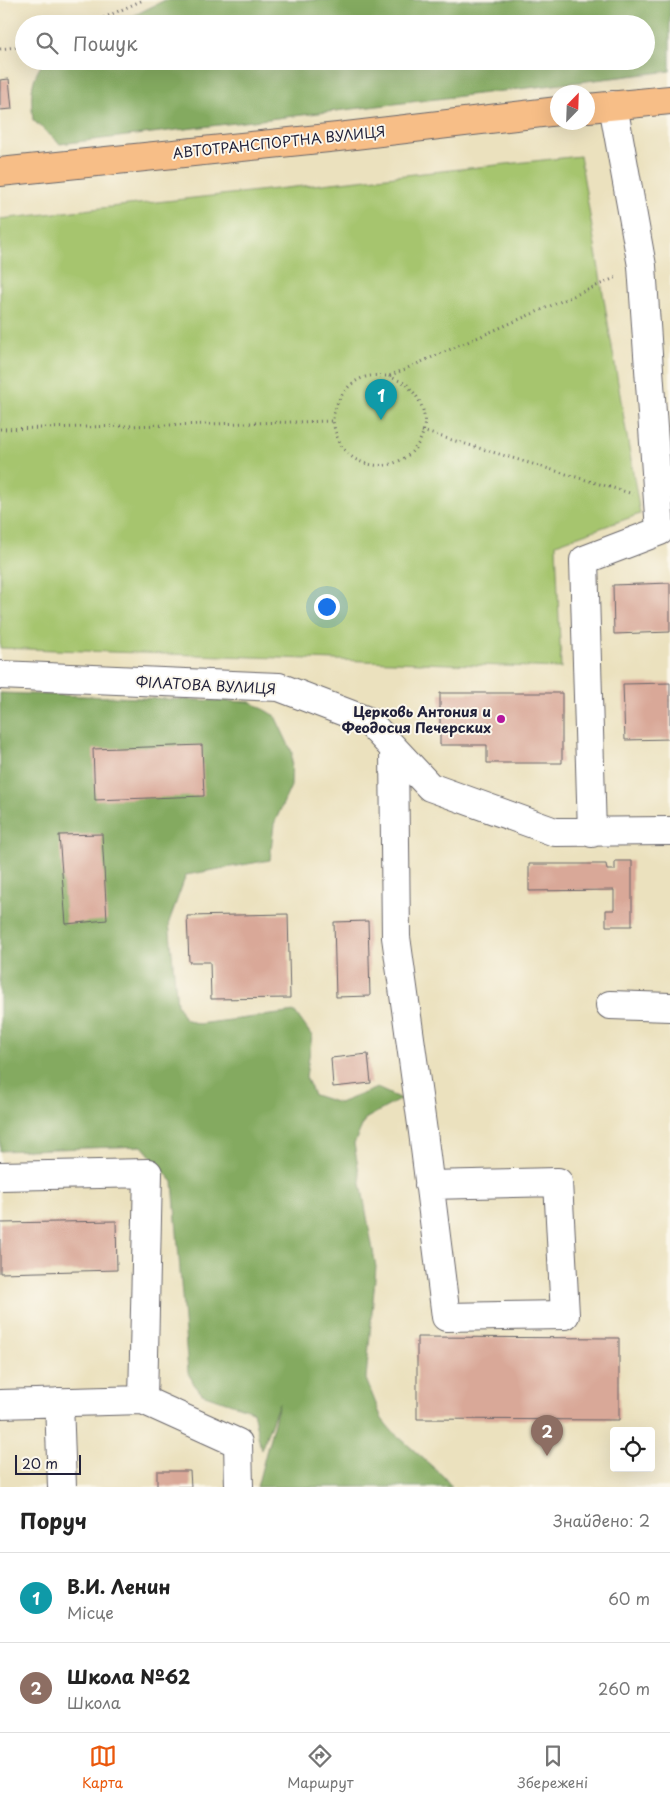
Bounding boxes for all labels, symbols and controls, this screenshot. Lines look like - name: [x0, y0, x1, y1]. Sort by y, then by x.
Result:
- search box: [15, 15, 655, 70]
- icon: search: [33, 29, 61, 57]
- text: Пошук: [73, 29, 138, 57]
- north arrow: [550, 85, 595, 130]
- street label: АВТОТРАНСПОРТНА ВУЛИЦЯ: [172, 120, 386, 164]
- pin: 1: [365, 379, 397, 420]
- your location: [314, 594, 340, 620]
- street label: ФІЛАТОВА ВУЛИЦЯ: [135, 671, 277, 699]
- place label: Церковь Антония и Феодосия Печерских: [342, 701, 491, 738]
- marker: Церковь Антония и Феодосия Печерских: [495, 713, 507, 725]
- pin: 2: [531, 1415, 563, 1456]
- map controls: [610, 1427, 655, 1472]
- button: locate: [610, 1427, 655, 1472]
- scale bar: [15, 1452, 81, 1475]
- text: 20 m: [22, 1453, 58, 1474]
- text: Поруч: [20, 1504, 87, 1536]
- text: Знайдено: 2: [553, 1508, 650, 1532]
- text: В.И. Ленин: [67, 1572, 170, 1600]
- text: 1: [32, 1586, 40, 1610]
- text: 60 m: [608, 1586, 650, 1610]
- text: Місце: [67, 1600, 114, 1624]
- text: Школа №62: [67, 1662, 190, 1690]
- text: 2: [30, 1676, 42, 1700]
- text: 260 m: [598, 1676, 650, 1700]
- text: Школа: [67, 1690, 121, 1714]
- tab: Карта: [82, 1742, 123, 1793]
- tab: Маршрут: [287, 1742, 353, 1793]
- tab: Збережені: [518, 1742, 588, 1793]

